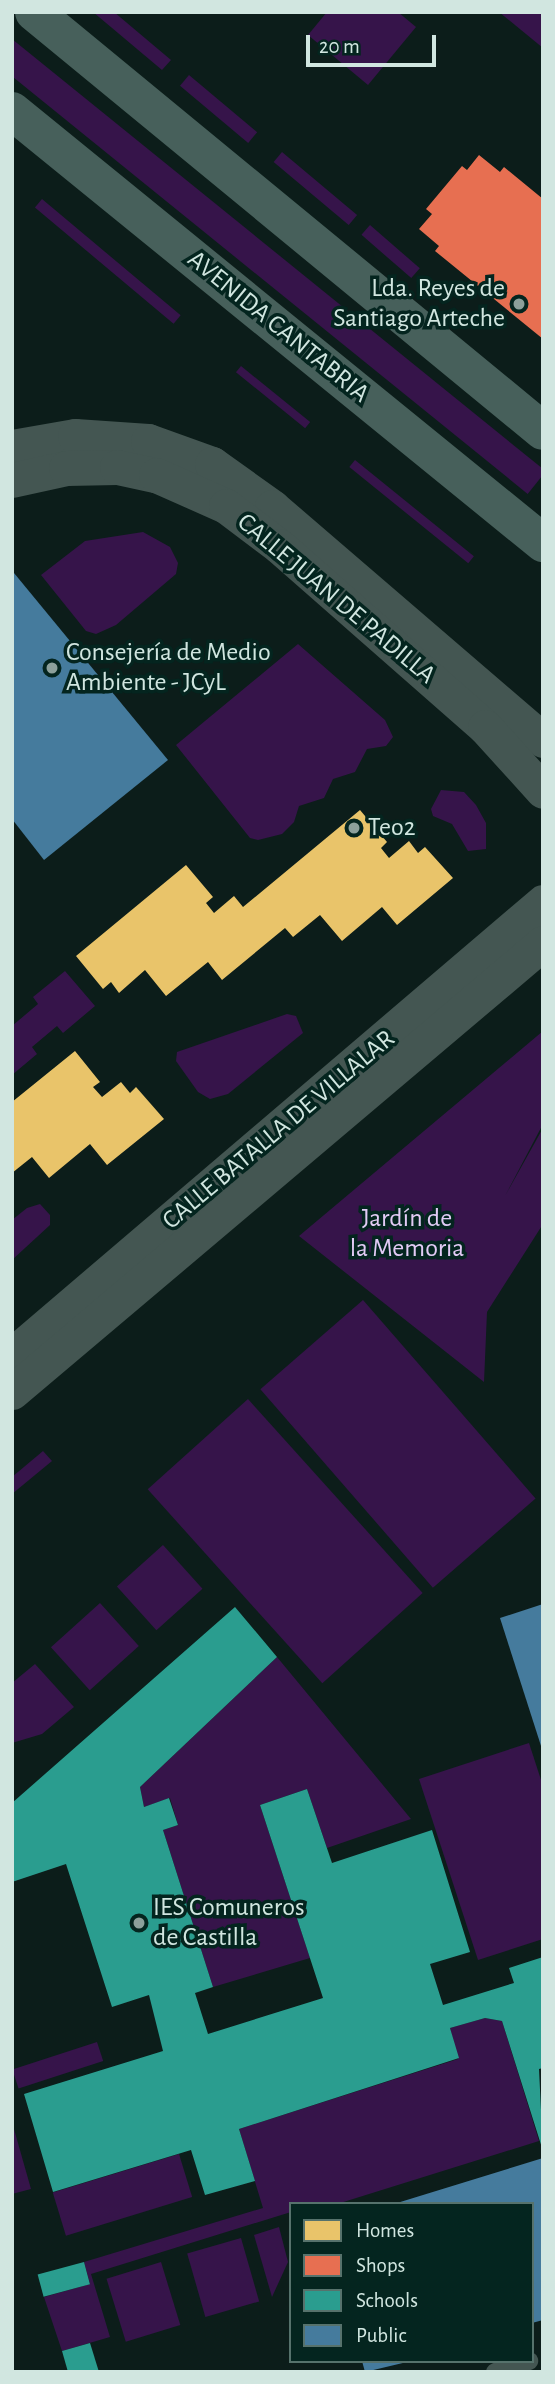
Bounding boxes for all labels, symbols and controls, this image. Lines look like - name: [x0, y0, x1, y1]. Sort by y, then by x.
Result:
- scale bar: [310, 21, 440, 65]
- text: 20 m: [319, 36, 360, 57]
- street label: AVENIDA CANTABRIA: [181, 244, 375, 410]
- place label: Lda. Reyes de Santiago Arteche: [333, 273, 505, 334]
- marker: Lda. Reyes de Santiago Arteche: [511, 296, 527, 312]
- street label: CALLE JUAN DE PADILLA: [230, 507, 442, 691]
- place label: Consejería de Medio Ambiente - JCyL: [66, 637, 271, 698]
- marker: Consejería de Medio Ambiente - JCyL: [44, 660, 60, 676]
- place label: Teo2: [368, 812, 416, 844]
- marker: Teo2: [346, 820, 362, 836]
- street label: CALLE BATALLA DE VILLALAR: [156, 1024, 402, 1236]
- park label: Jardín de la Memoria: [350, 1203, 464, 1264]
- place label: IES Comuneros de Castilla: [153, 1892, 305, 1954]
- marker: IES Comuneros de Castilla: [131, 1915, 147, 1931]
- legend: [289, 2202, 534, 2363]
- text: Homes: [356, 2220, 414, 2241]
- text: Shops: [356, 2255, 405, 2276]
- text: Schools: [356, 2290, 418, 2311]
- text: Public: [356, 2325, 406, 2346]

